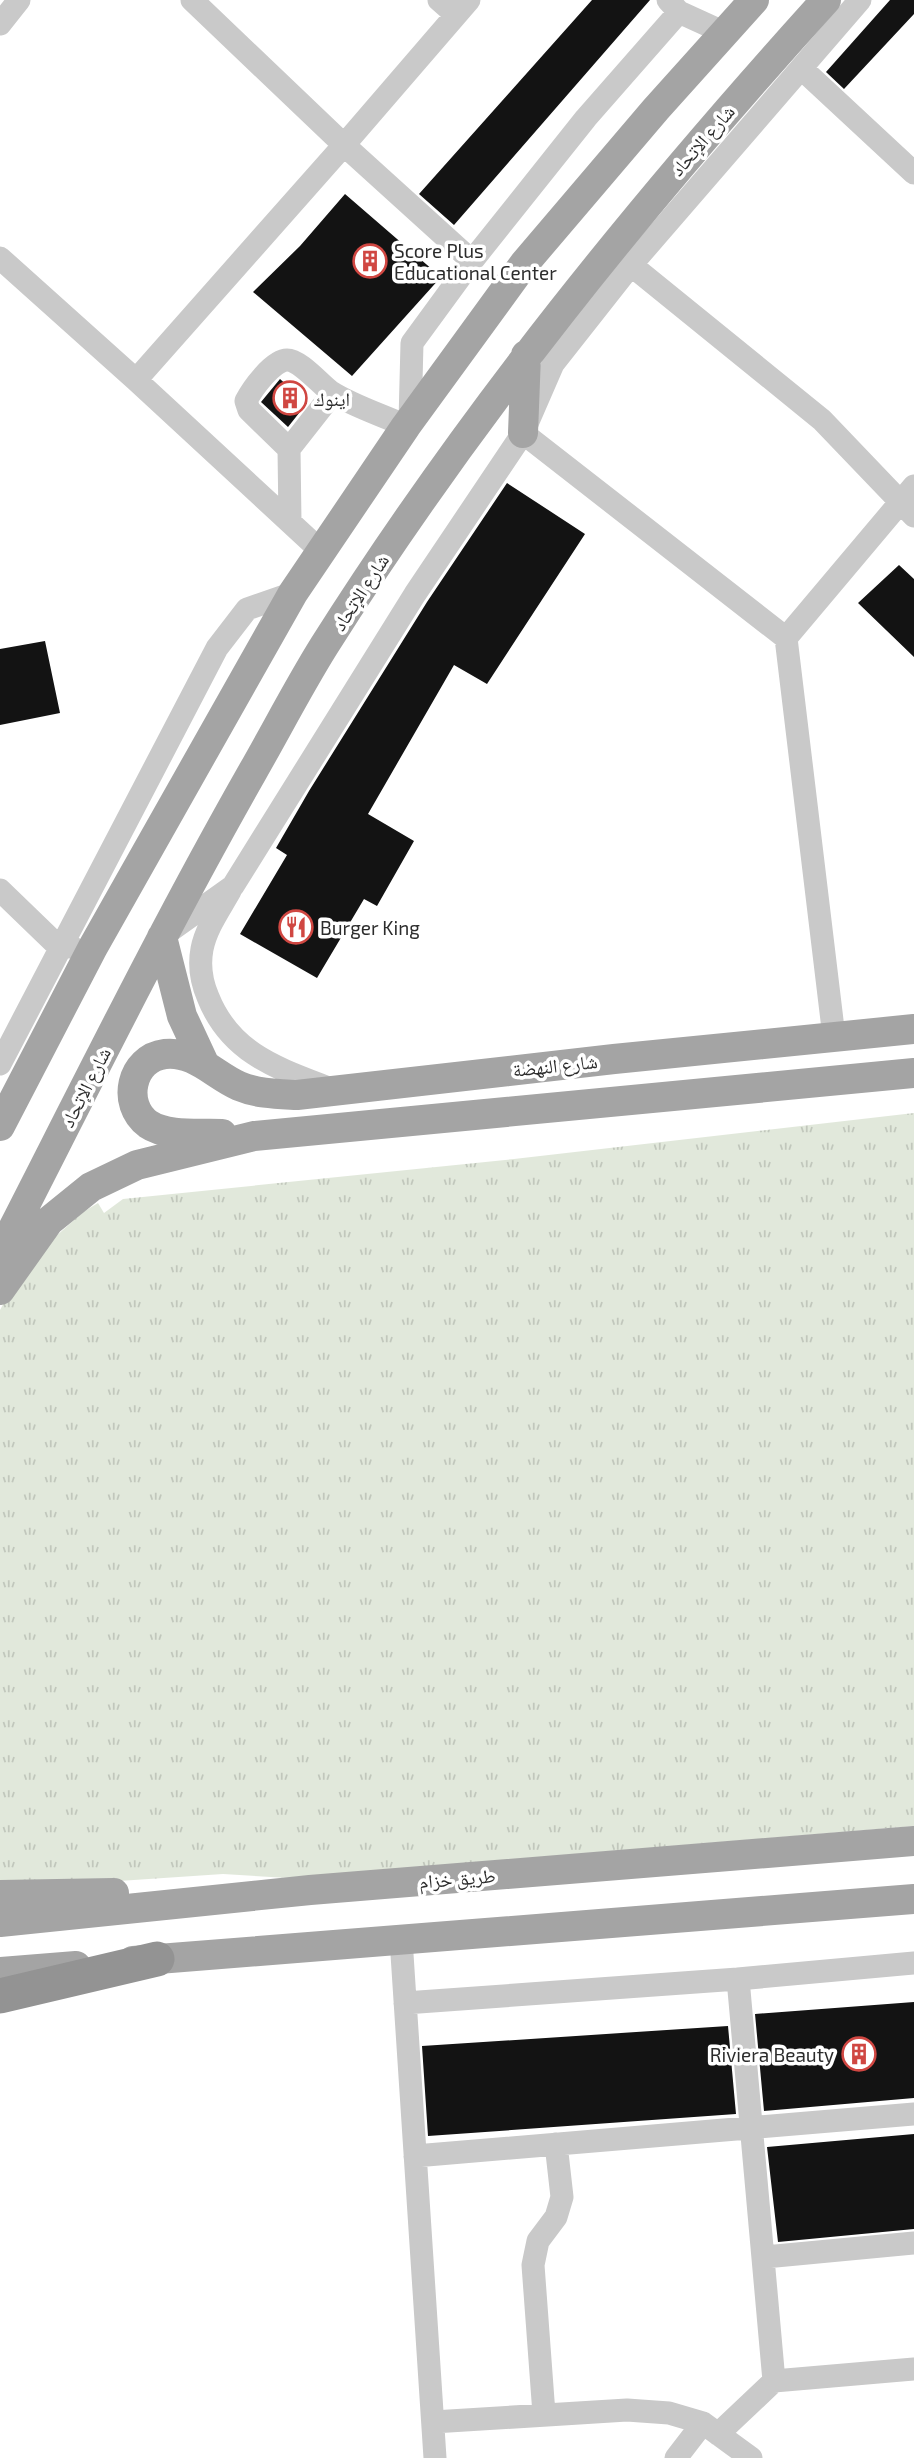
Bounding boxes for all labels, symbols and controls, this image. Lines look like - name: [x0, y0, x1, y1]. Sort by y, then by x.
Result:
- street label: شارع الإتحاد: [665, 100, 741, 182]
- place label: Score Plus Educational Center: [394, 239, 557, 284]
- building icon: Score Plus Educational Center: [351, 242, 389, 280]
- building icon: اينوك: [271, 379, 309, 417]
- place label: اينوك: [314, 387, 350, 411]
- street label: شارع الإتحاد: [327, 549, 395, 636]
- restaurant icon: Burger King: [277, 908, 315, 946]
- place label: Burger King: [320, 916, 420, 939]
- street label: شارع الإتحاد: [55, 1043, 117, 1132]
- street label: شارع النهضة: [511, 1049, 599, 1082]
- street label: طريق خزام: [418, 1863, 496, 1896]
- building icon: Riviera Beauty: [840, 2035, 878, 2073]
- place label: Riviera Beauty: [710, 2043, 834, 2066]

